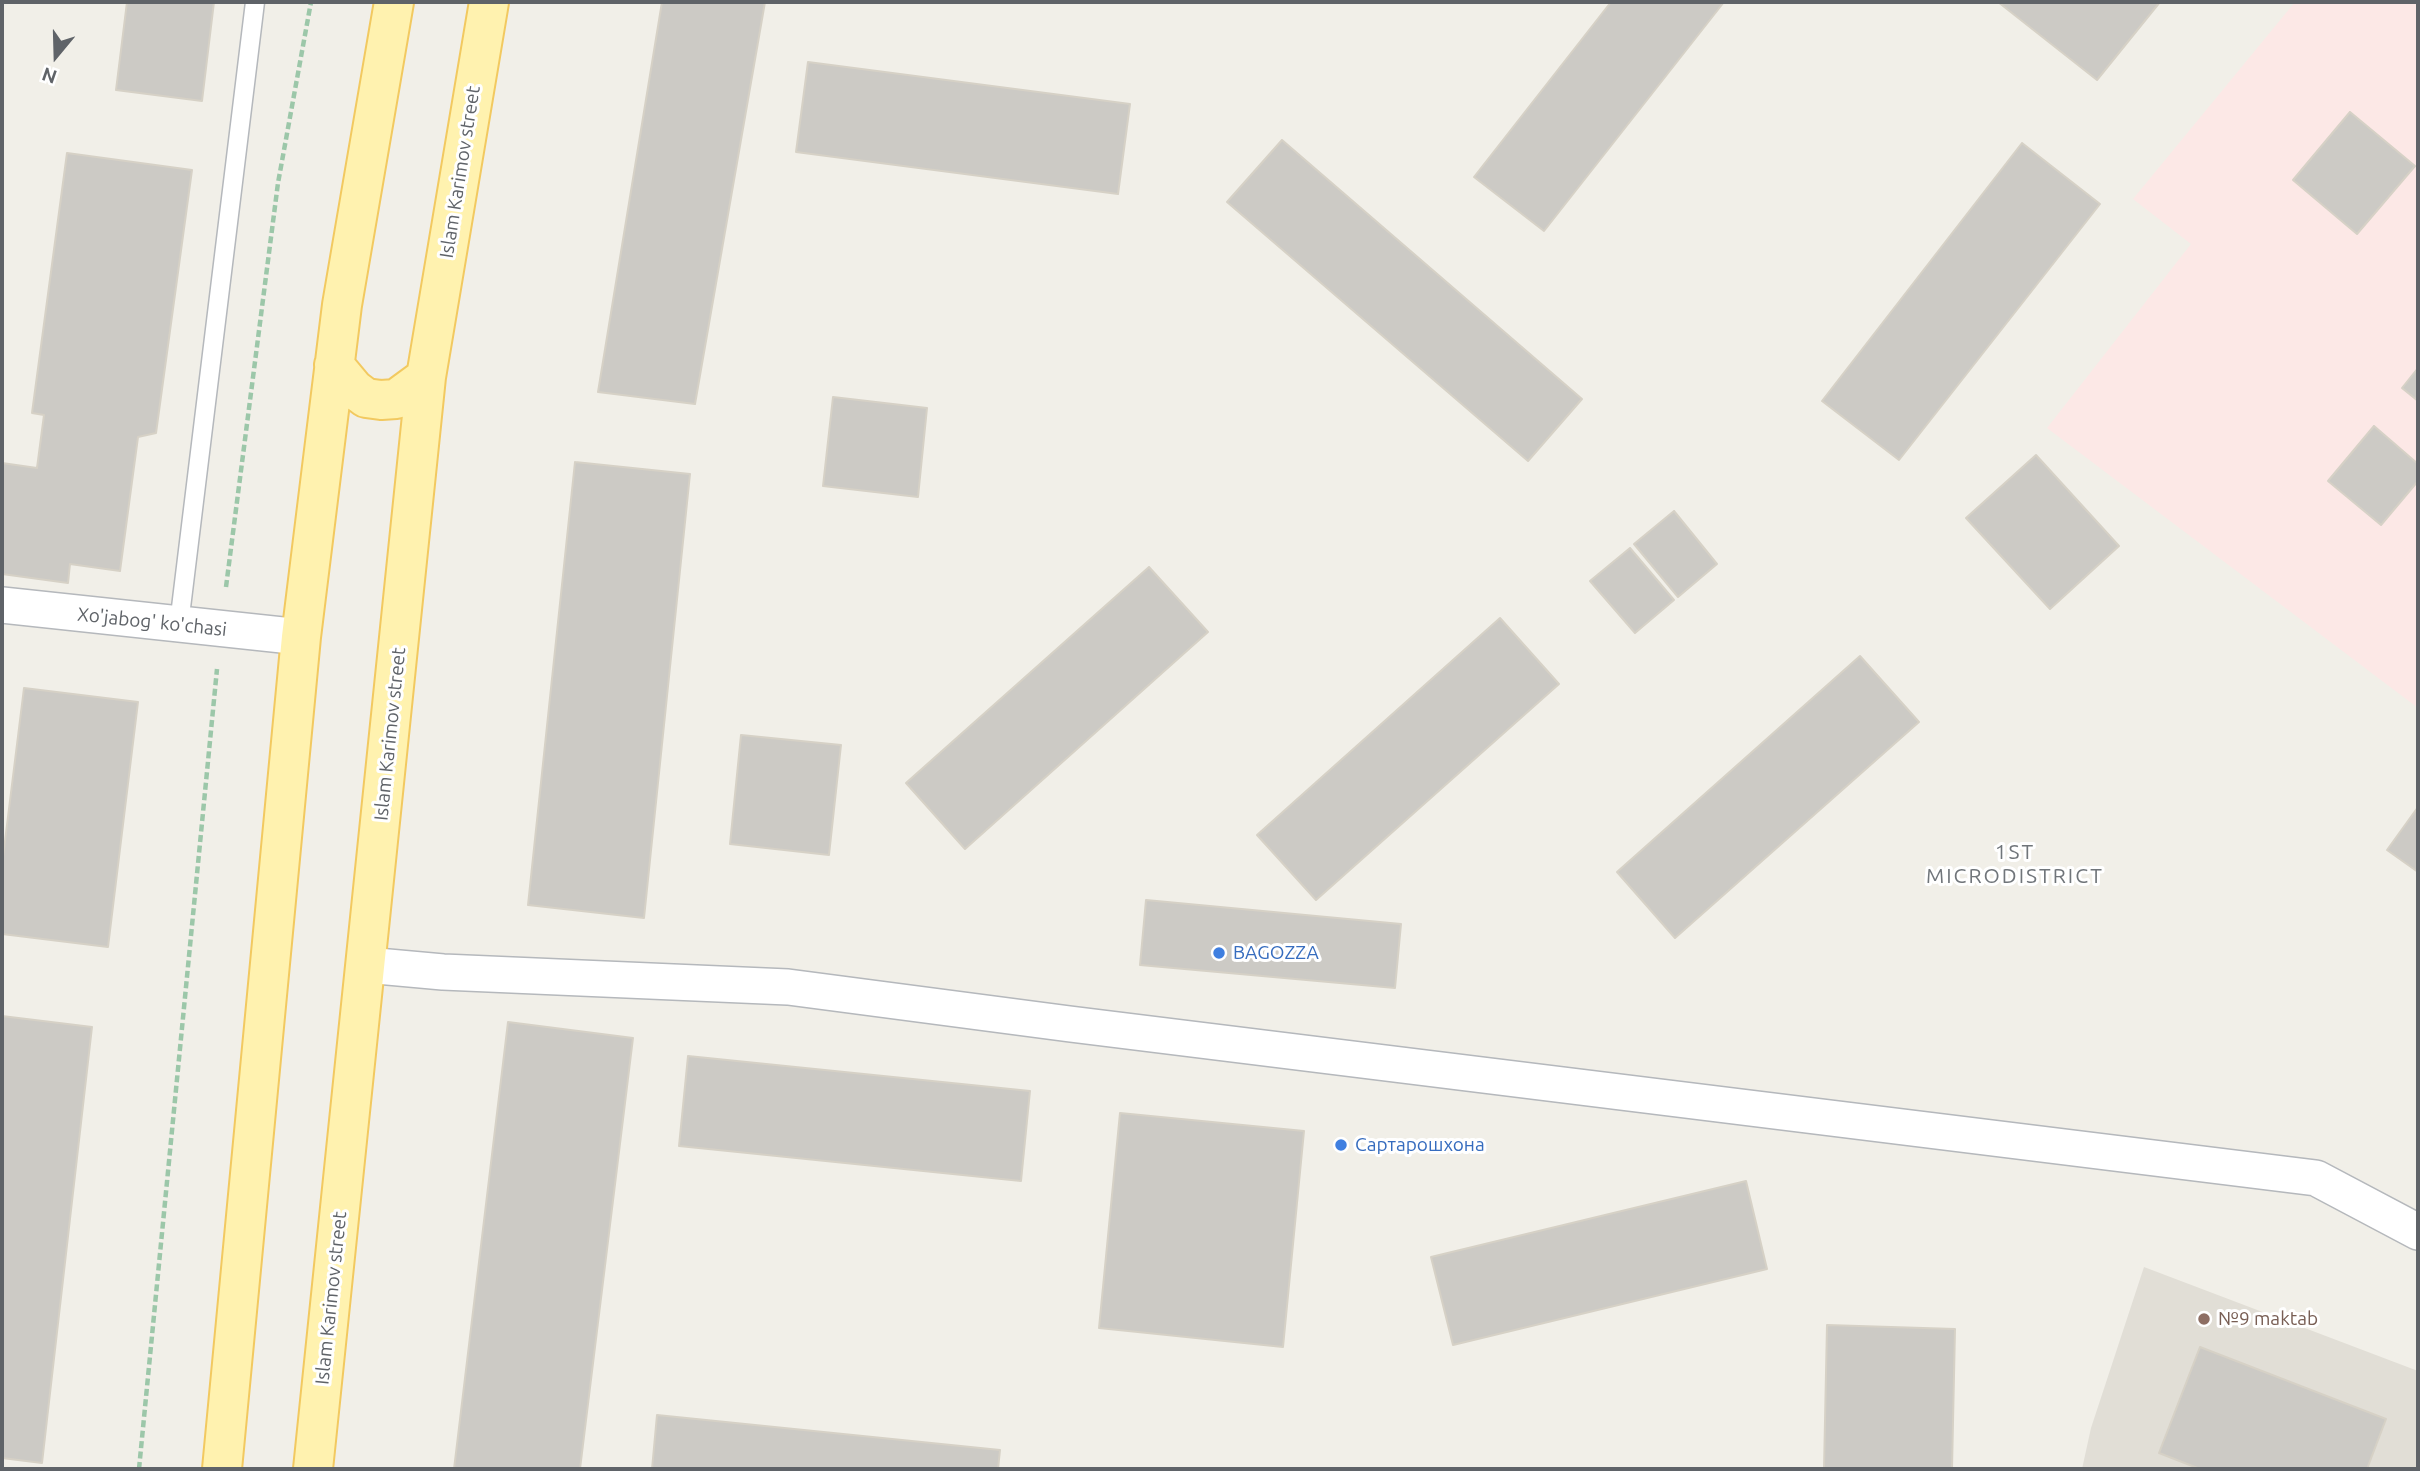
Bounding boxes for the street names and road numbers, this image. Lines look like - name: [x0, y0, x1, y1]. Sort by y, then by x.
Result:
- street label: Islam Karimov street: [435, 84, 485, 260]
- street label: Xo'jabog' ko'chasi: [76, 603, 228, 641]
- street label: Islam Karimov street: [370, 646, 410, 822]
- street label: Islam Karimov street: [311, 1210, 351, 1386]

